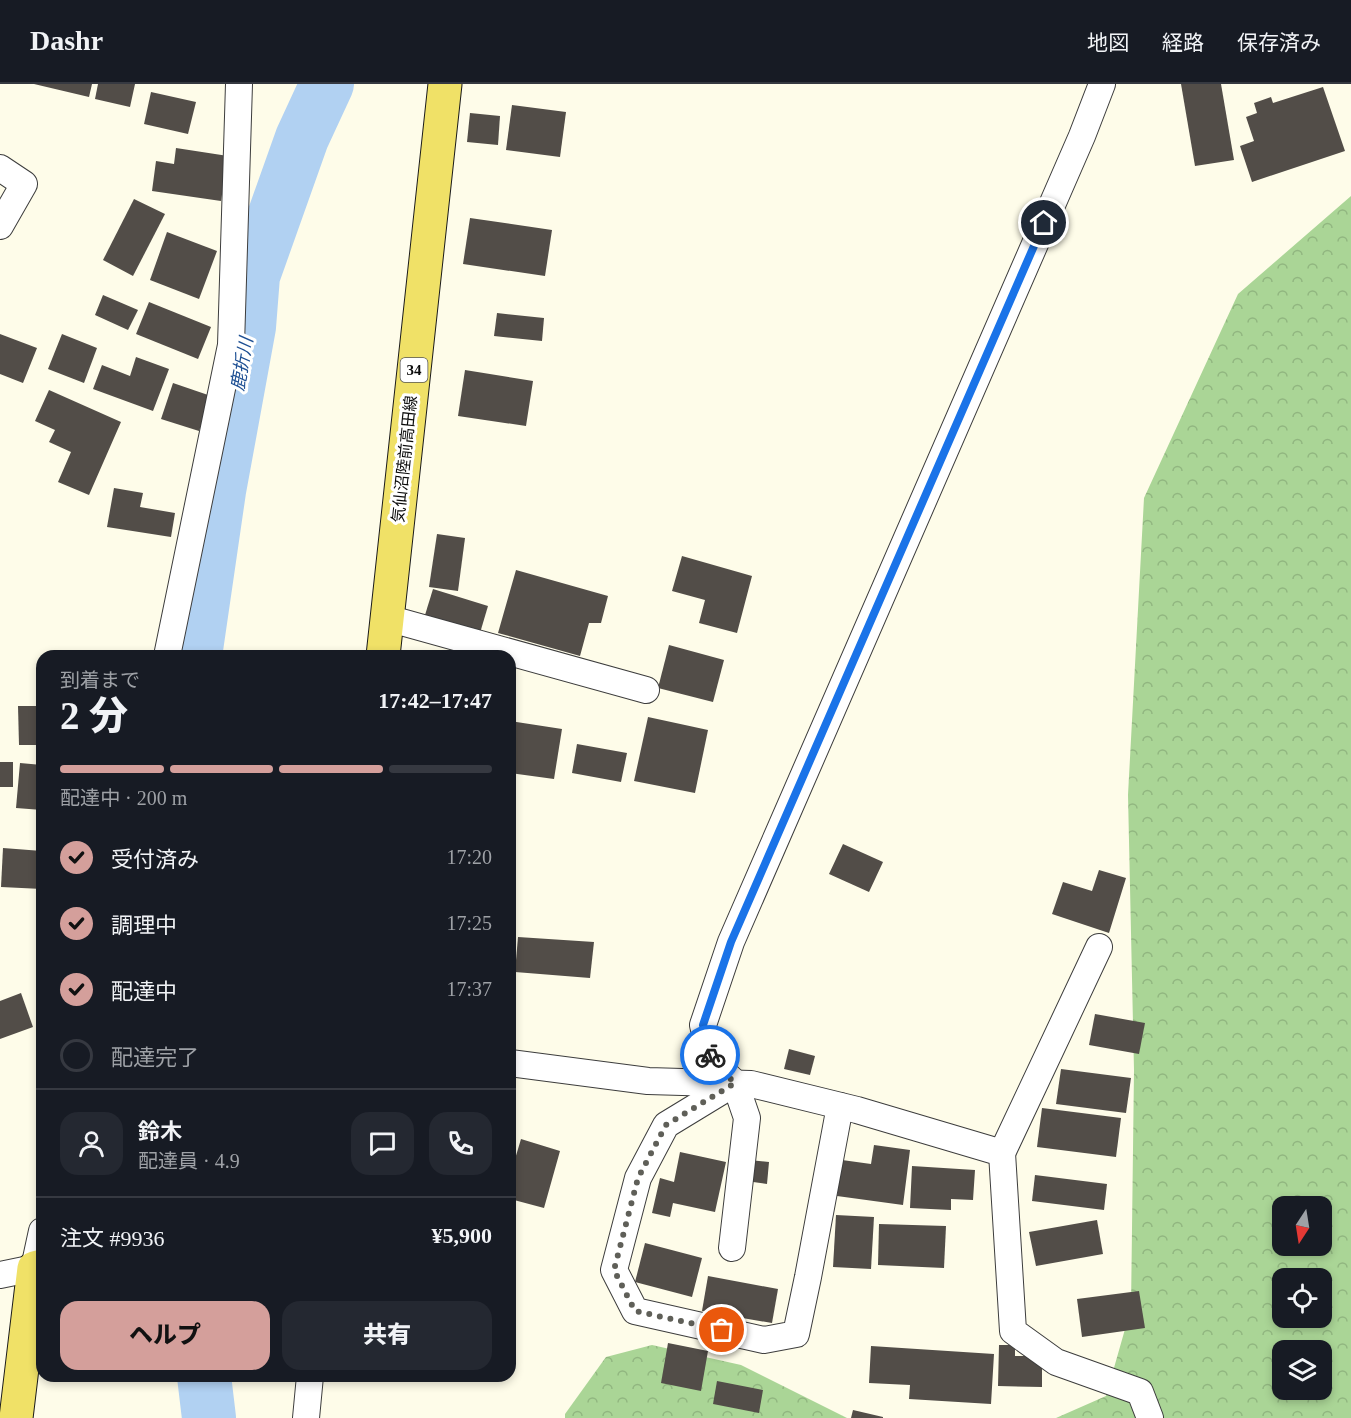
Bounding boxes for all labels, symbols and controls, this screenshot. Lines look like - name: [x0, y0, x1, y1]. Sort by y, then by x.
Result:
- text: Dashr: [30, 25, 103, 56]
- text: 地図: [1087, 31, 1129, 55]
- text: 経路: [1162, 31, 1204, 55]
- text: 保存済み: [1237, 31, 1321, 55]
- pin: [1018, 197, 1069, 248]
- icon: home: [1027, 206, 1060, 239]
- water label: 鹿折川: [227, 334, 257, 392]
- road number: 34: [400, 358, 428, 382]
- street label: 気仙沼陸前高田線: [389, 395, 420, 524]
- text: 到着まで: [60, 669, 140, 691]
- text: 17:42–17:47: [378, 688, 492, 713]
- text: 2 分: [60, 694, 128, 737]
- text: 配達中 · 200 m: [60, 787, 187, 809]
- icon: check: [60, 841, 93, 874]
- text: 17:20: [446, 846, 492, 868]
- text: 受付済み: [111, 847, 199, 872]
- icon: check: [60, 907, 93, 940]
- text: 17:25: [446, 912, 492, 934]
- text: 調理中: [111, 913, 177, 938]
- icon: check: [60, 973, 93, 1006]
- text: 17:37: [446, 978, 492, 1000]
- text: 配達中: [111, 979, 177, 1004]
- courier: [680, 1025, 740, 1085]
- icon: bike: [694, 1039, 727, 1072]
- text: 配達完了: [111, 1045, 199, 1070]
- button: person: [60, 1112, 123, 1175]
- button: chat: [351, 1112, 414, 1175]
- button: phone: [429, 1112, 492, 1175]
- text: 鈴木: [138, 1119, 182, 1144]
- text: 配達員 · 4.9: [138, 1150, 240, 1172]
- north arrow: [1272, 1196, 1332, 1256]
- map controls: [1272, 1196, 1332, 1400]
- text: ¥5,900: [432, 1223, 492, 1248]
- text: 注文 #9936: [60, 1226, 165, 1251]
- button: locate: [1272, 1268, 1332, 1328]
- button: ヘルプ: [60, 1301, 270, 1370]
- button: 共有: [282, 1301, 492, 1370]
- pin: [696, 1304, 747, 1355]
- icon: bag: [705, 1313, 738, 1346]
- button: layers: [1272, 1340, 1332, 1400]

